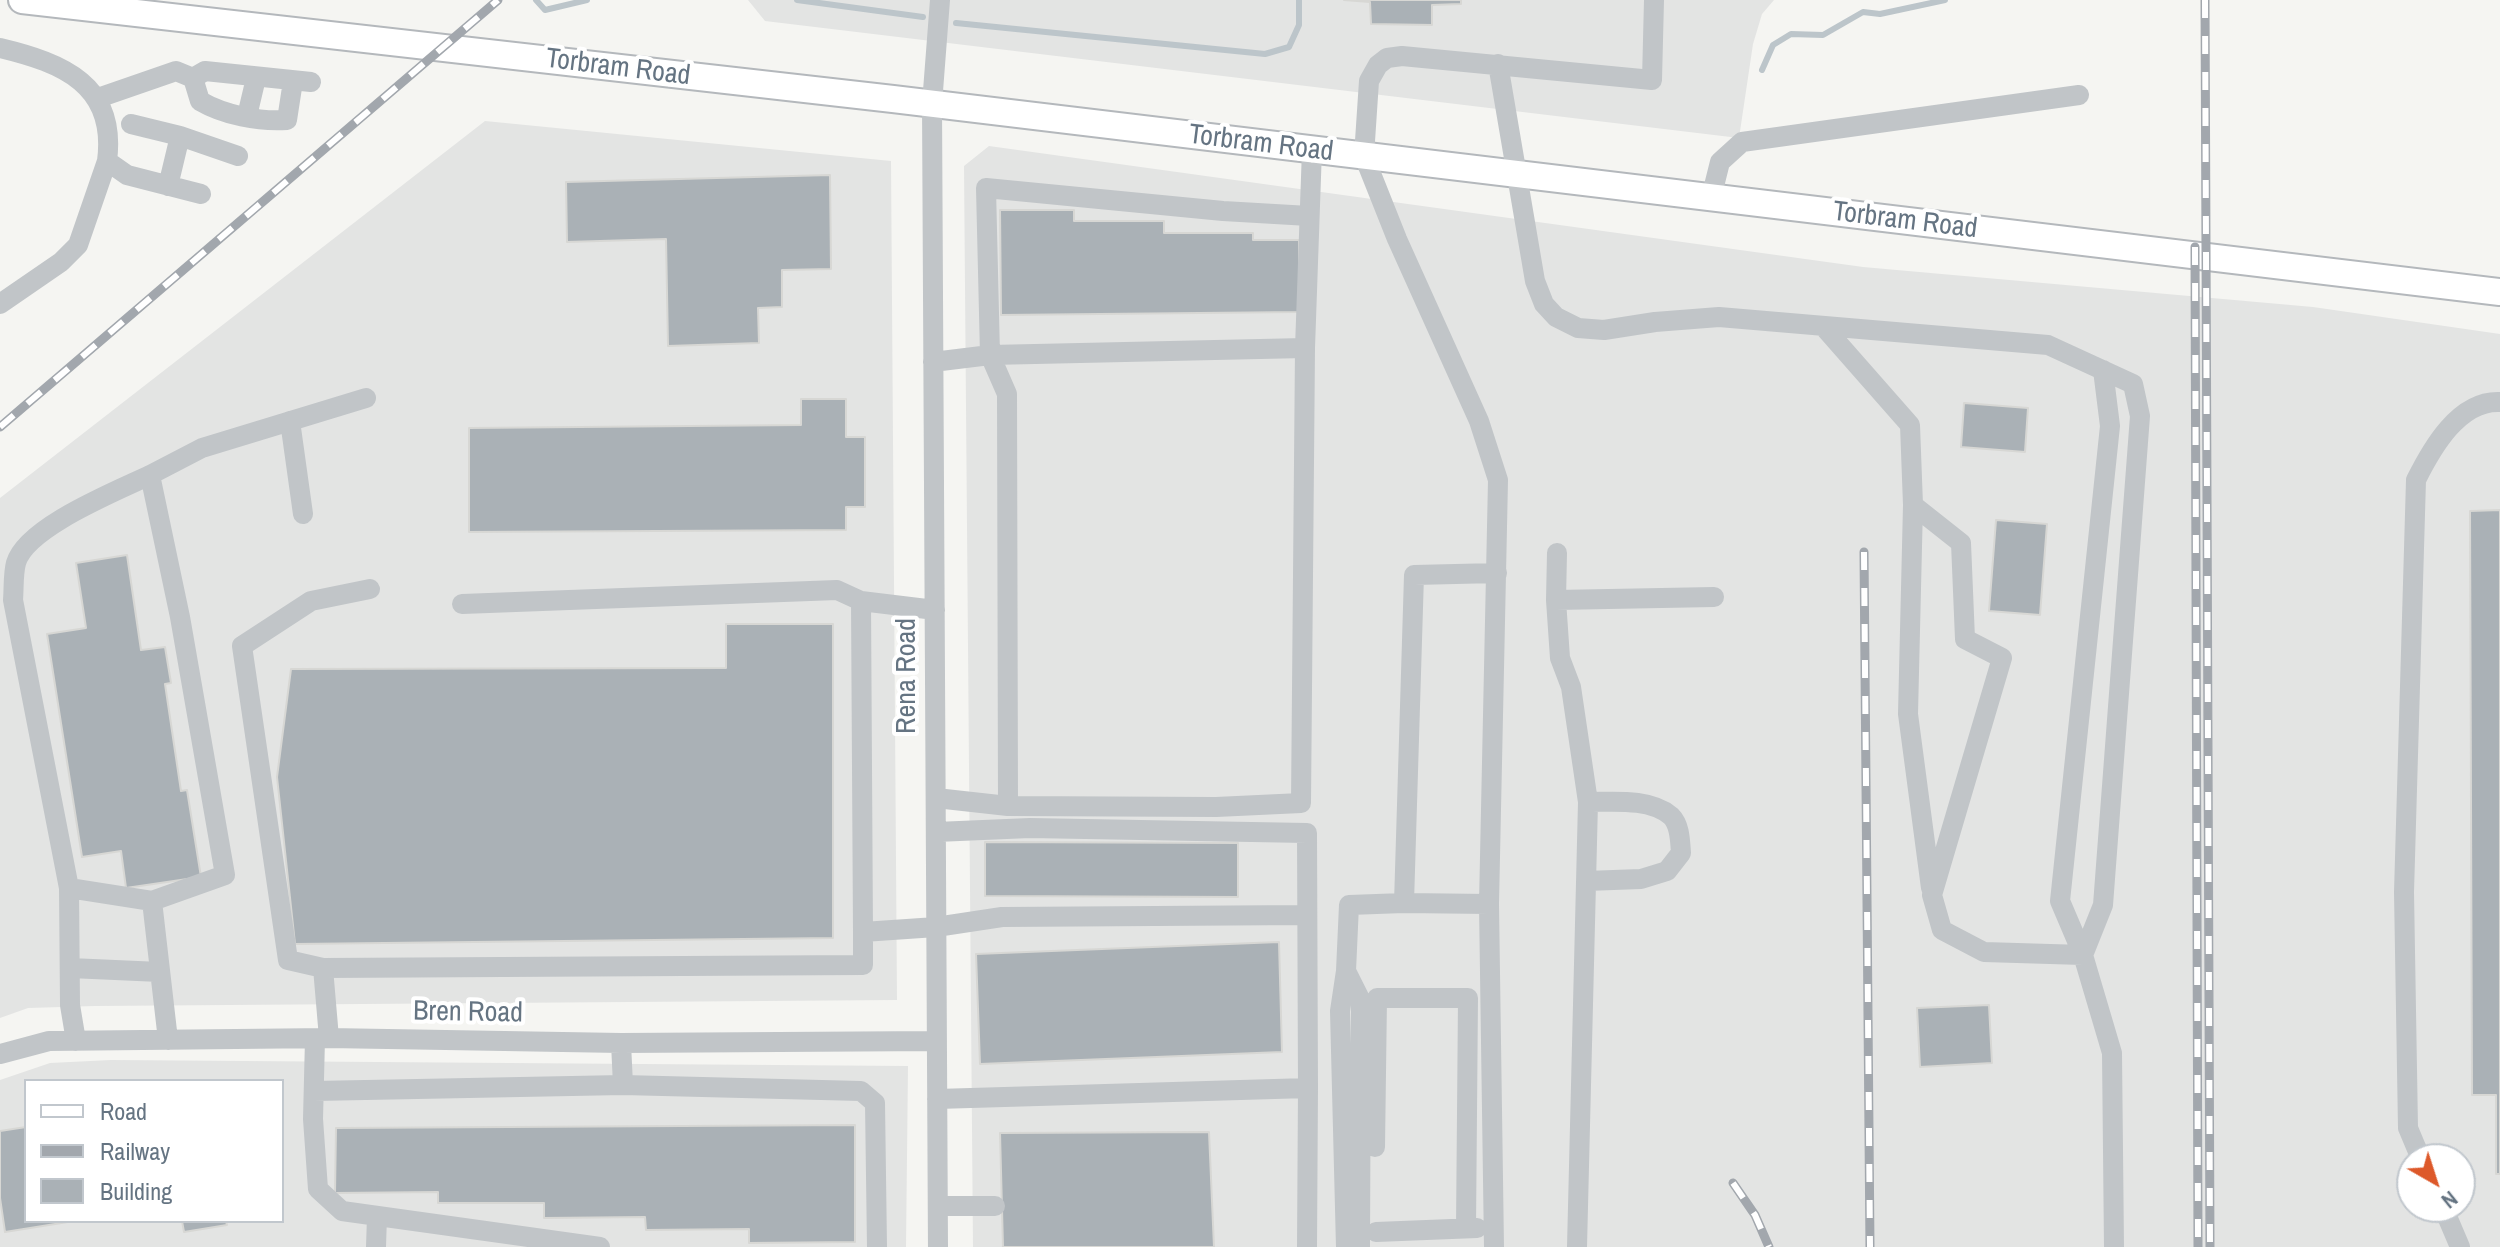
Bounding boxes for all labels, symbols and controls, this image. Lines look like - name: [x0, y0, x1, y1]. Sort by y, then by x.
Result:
- street label: Torbram Road: [544, 42, 692, 94]
- street label: Torbram Road: [1187, 118, 1335, 170]
- street label: Torbram Road: [1831, 195, 1979, 247]
- street label: Rena Road: [890, 618, 924, 734]
- street label: Bren Road: [413, 995, 523, 1031]
- legend: [24, 1079, 284, 1223]
- text: Road: [100, 1095, 147, 1127]
- text: Railway: [100, 1135, 170, 1167]
- north arrow: [2396, 1143, 2476, 1223]
- text: Building: [100, 1175, 172, 1207]
- text: N: [2435, 1184, 2464, 1216]

